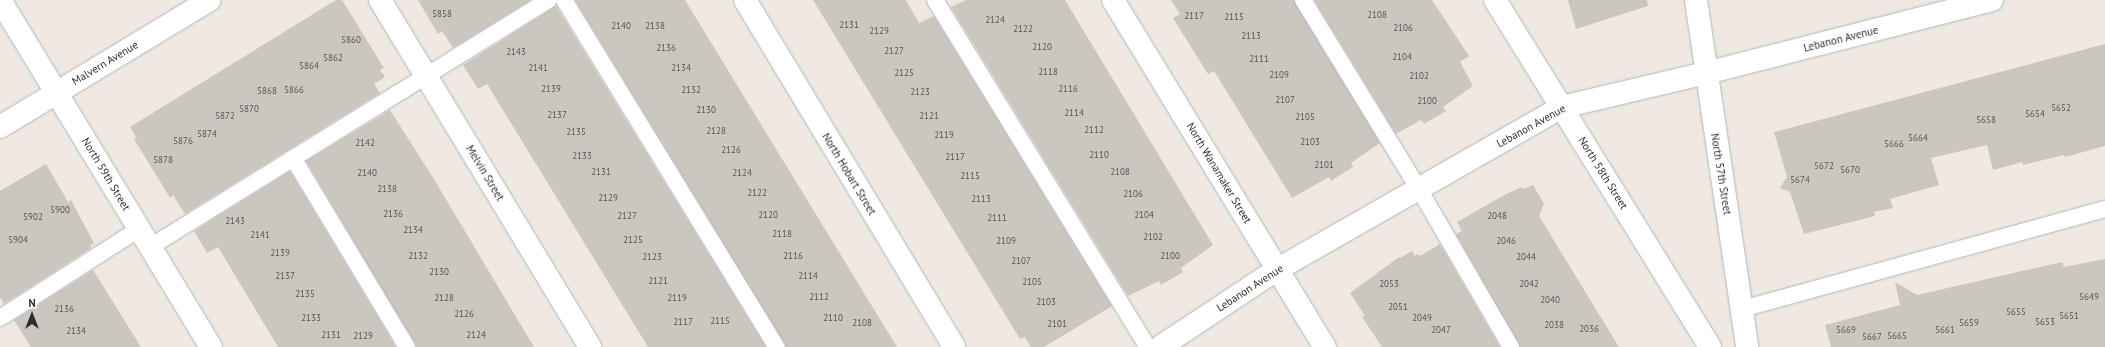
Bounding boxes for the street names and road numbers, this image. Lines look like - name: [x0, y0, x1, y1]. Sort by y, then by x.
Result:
- street label: Lebanon Avenue: [1802, 23, 1880, 55]
- street label: Malvern Avenue: [69, 38, 141, 88]
- street label: Lebanon Avenue: [1494, 102, 1568, 150]
- street label: North Wanamaker Street: [1184, 120, 1254, 226]
- street label: North Hobart Street: [819, 130, 879, 218]
- street label: North 57th Street: [1708, 132, 1734, 216]
- street label: North 58th Street: [1575, 134, 1631, 212]
- street label: North 59th Street: [79, 135, 133, 213]
- street label: Melvin Street: [463, 143, 507, 203]
- street label: Lebanon Avenue: [1214, 261, 1286, 315]

